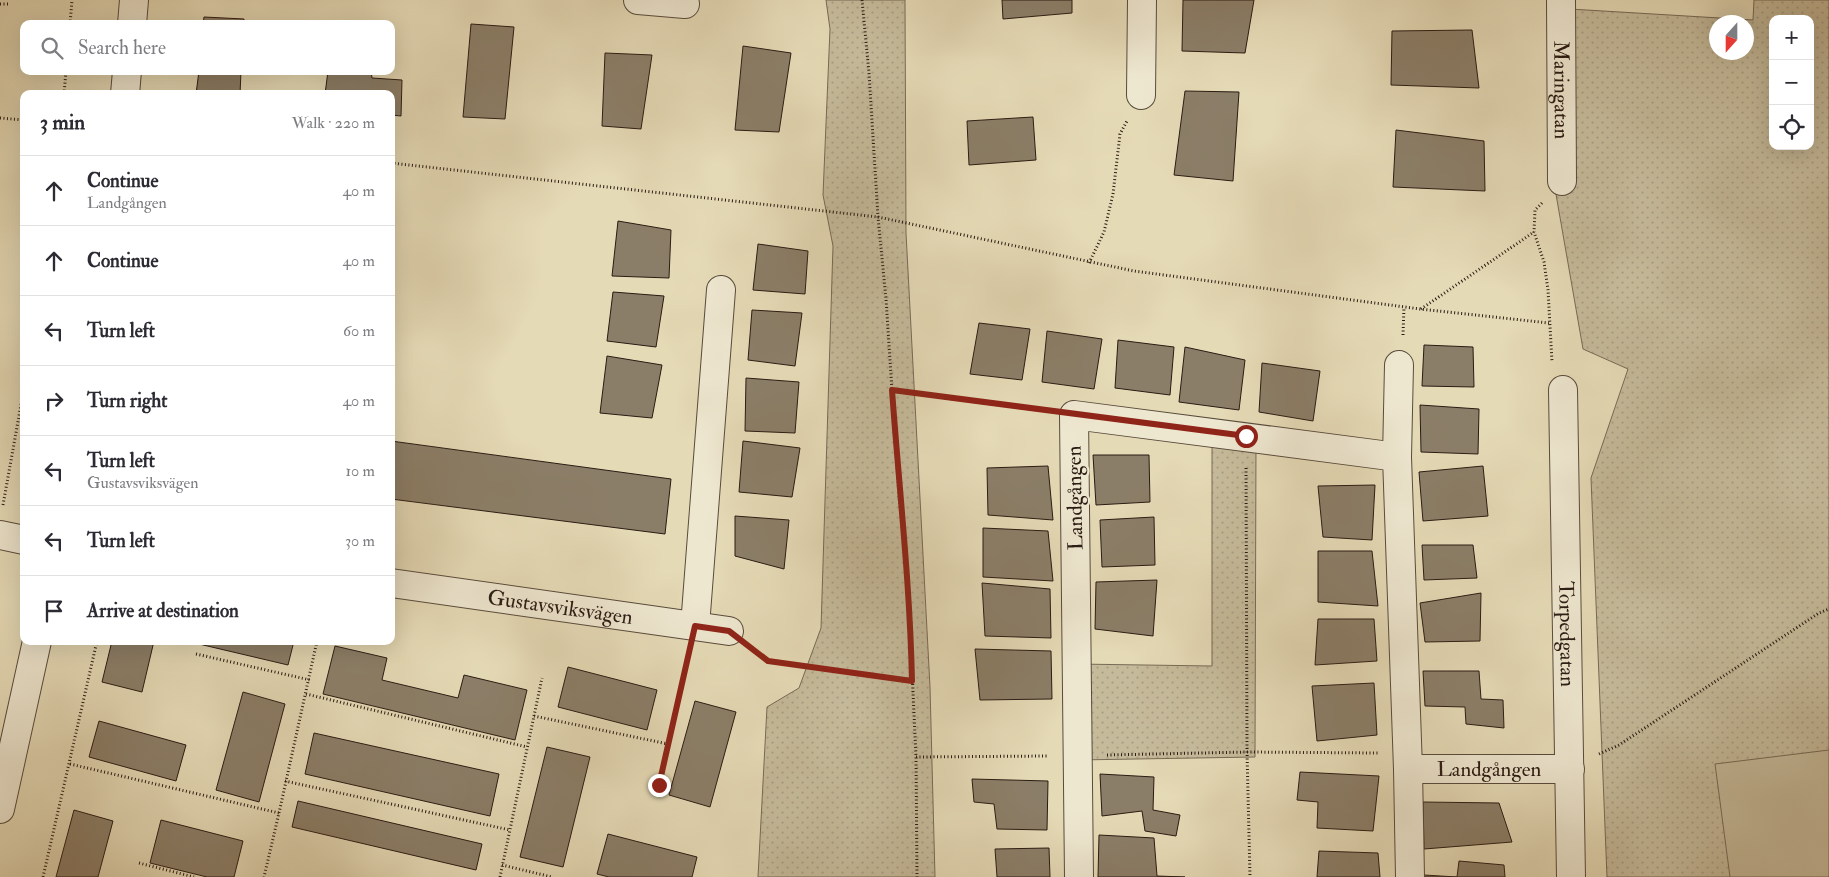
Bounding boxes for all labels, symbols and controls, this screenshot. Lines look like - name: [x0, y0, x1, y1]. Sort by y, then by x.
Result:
- north arrow: [1709, 15, 1754, 60]
- map controls: [1769, 15, 1814, 150]
- button: +: [1769, 15, 1814, 60]
- search box: [20, 20, 395, 75]
- icon: search: [38, 34, 66, 62]
- text: Search here: [78, 36, 166, 60]
- street label: Maringatan: [1548, 41, 1575, 139]
- button: −: [1769, 60, 1814, 105]
- button: locate: [1769, 105, 1814, 150]
- text: 3 min: [40, 109, 85, 136]
- text: Walk · 220 m: [292, 113, 375, 133]
- text: Continue: [87, 169, 158, 193]
- icon: ahead: [40, 177, 68, 205]
- text: 40 m: [342, 181, 375, 201]
- text: Landgången: [87, 193, 167, 213]
- icon: ahead: [40, 247, 68, 275]
- text: Continue: [87, 249, 158, 273]
- text: 40 m: [342, 251, 375, 271]
- icon: left: [40, 317, 68, 345]
- text: Turn left: [87, 319, 155, 343]
- text: 60 m: [343, 321, 375, 341]
- icon: right: [40, 387, 68, 415]
- text: Turn right: [87, 389, 167, 413]
- text: 40 m: [342, 391, 375, 411]
- route start: [1235, 425, 1258, 448]
- street label: Landgången: [1061, 445, 1089, 551]
- text: Turn left: [87, 449, 155, 473]
- icon: left: [40, 457, 68, 485]
- text: 10 m: [345, 461, 375, 481]
- text: Gustavsviksvägen: [87, 473, 198, 493]
- icon: left: [40, 527, 68, 555]
- text: Turn left: [87, 529, 155, 553]
- text: 30 m: [345, 531, 375, 551]
- street label: Torpedgatan: [1553, 581, 1581, 687]
- street label: Gustavsviksvägen: [486, 583, 635, 631]
- icon: arrive: [40, 597, 68, 625]
- text: Arrive at destination: [87, 599, 239, 623]
- street label: Landgången: [1437, 756, 1542, 783]
- route end: [648, 774, 671, 797]

